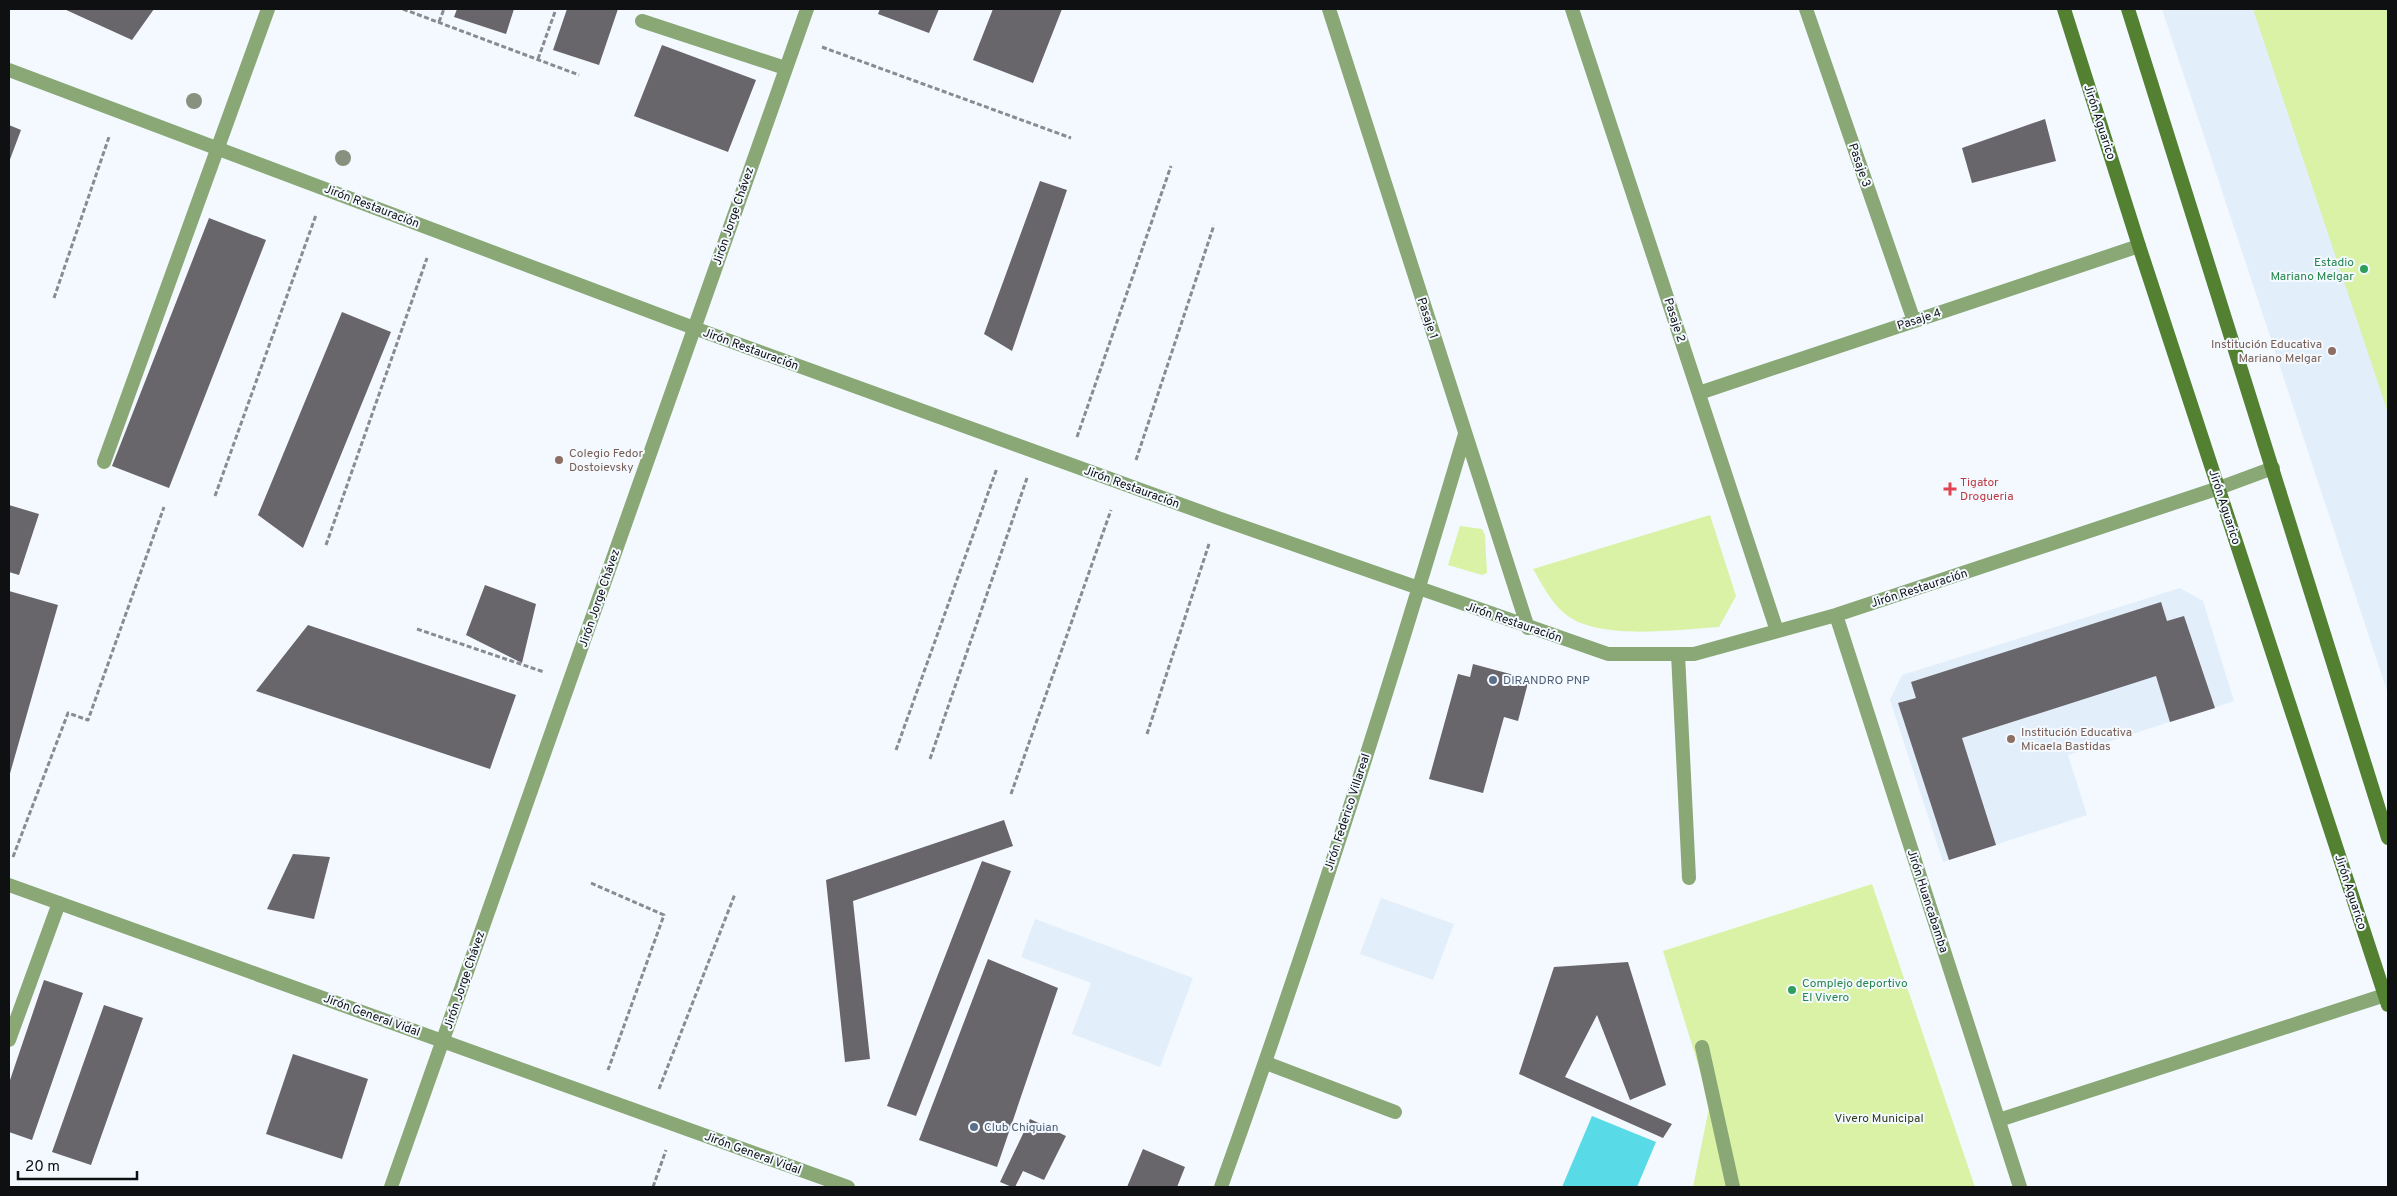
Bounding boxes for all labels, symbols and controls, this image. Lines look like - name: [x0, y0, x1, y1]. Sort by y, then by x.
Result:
- street label: Jirón Aguarico: [2079, 83, 2119, 162]
- street label: Pasaje 3: [1844, 141, 1874, 189]
- street label: Jirón Jorge Chávez: [710, 165, 758, 268]
- street label: Jirón Restauración: [322, 181, 422, 232]
- place label: Estadio Mariano Melgar: [2270, 255, 2354, 285]
- marker: Estadio Mariano Melgar: [2358, 263, 2370, 275]
- street label: Pasaje 1: [1413, 296, 1441, 341]
- street label: Pasaje 2: [1659, 296, 1689, 344]
- street label: Pasaje 4: [1895, 305, 1943, 335]
- street label: Jirón Restauración: [701, 325, 801, 375]
- place label: Institución Educativa Mariano Melgar: [2211, 337, 2322, 367]
- marker: Institución Educativa Mariano Melgar: [2326, 345, 2338, 357]
- place label: Colegio Fedor Dostoievsky: [569, 446, 643, 476]
- marker: Colegio Fedor Dostoievsky: [553, 454, 565, 466]
- street label: Jirón Restauración: [1082, 463, 1182, 513]
- street label: Jirón Aguarico: [2204, 468, 2244, 547]
- place label: Tigator Drogueria: [1960, 475, 2013, 505]
- marker: Tigator Drogueria: [1944, 483, 1956, 495]
- street label: Jirón Jorge Chávez: [576, 547, 624, 650]
- street label: Jirón Restauración: [1869, 566, 1970, 612]
- street label: Jirón Restauración: [1463, 599, 1564, 647]
- place label: DIRANDRO PNP: [1503, 673, 1590, 689]
- marker: DIRANDRO PNP: [1487, 674, 1499, 686]
- place label: Institución Educativa Micaela Bastidas: [2021, 725, 2132, 755]
- marker: Institución Educativa Micaela Bastidas: [2005, 733, 2017, 745]
- street label: Jirón Federico Villareal: [1321, 752, 1375, 873]
- street label: Jirón Huancabamba: [1903, 848, 1951, 955]
- street label: Jirón Aguarico: [2330, 853, 2370, 932]
- street label: Jirón Jorge Chávez: [441, 929, 489, 1032]
- place label: Complejo deportivo El Vivero: [1802, 976, 1908, 1006]
- marker: Complejo deportivo El Vivero: [1786, 984, 1798, 996]
- street label: Jirón General Vidal: [321, 991, 422, 1041]
- park label: Vivero Municipal: [1834, 1111, 1924, 1127]
- place label: Club Chiquian: [984, 1120, 1059, 1136]
- marker: Club Chiquian: [968, 1121, 980, 1133]
- street label: Jirón General Vidal: [702, 1129, 803, 1179]
- scale bar: [18, 1148, 136, 1180]
- text: 20 m: [25, 1158, 60, 1177]

